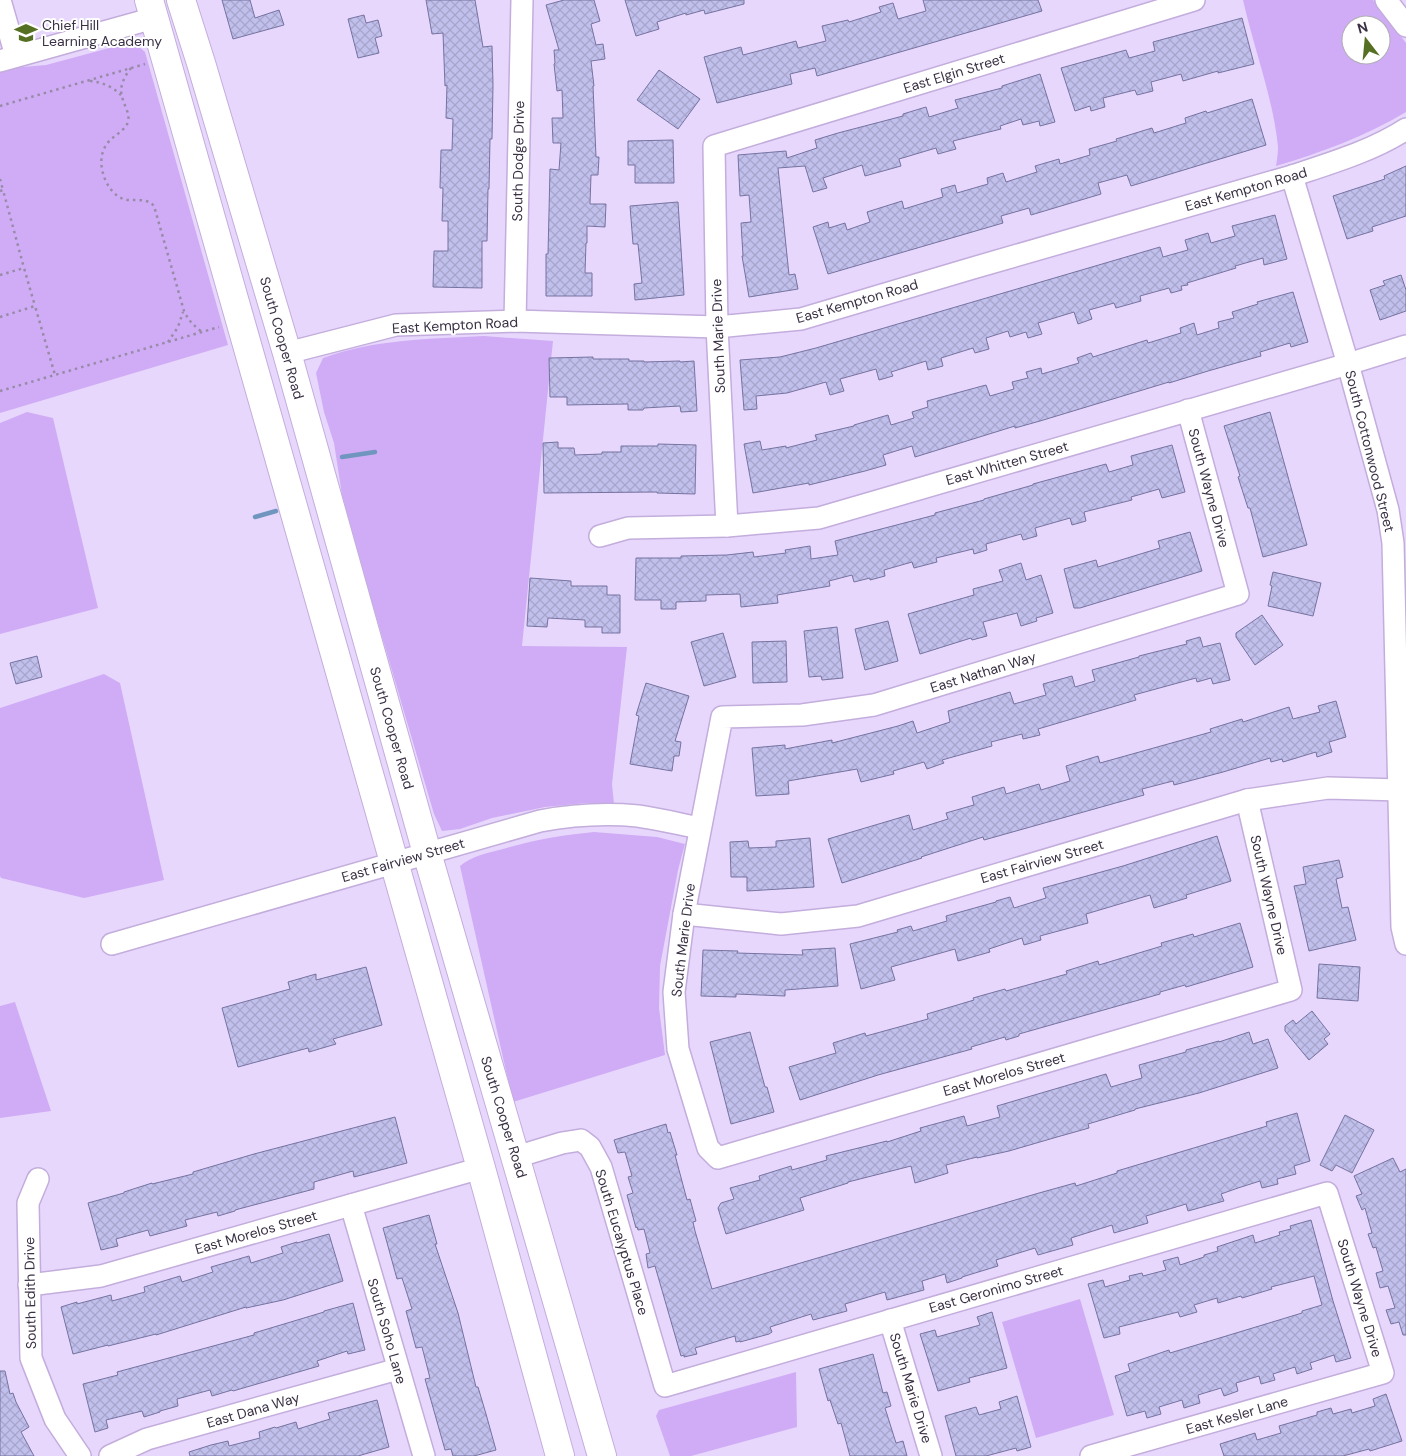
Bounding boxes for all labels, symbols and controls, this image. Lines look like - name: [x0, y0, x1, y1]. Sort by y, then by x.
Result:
- north arrow: [1341, 15, 1391, 65]
- place label: Chief Hill Learning Academy: [42, 16, 162, 50]
- text: N: [1355, 17, 1370, 38]
- school or university icon: Chief Hill Learning Academy: [13, 20, 39, 46]
- street label: East Elgin Street: [901, 49, 1007, 97]
- street label: South Dodge Drive: [508, 100, 528, 222]
- street label: East Kempton Road: [1183, 163, 1309, 215]
- street label: South Cooper Road: [256, 275, 308, 401]
- street label: East Kempton Road: [794, 275, 920, 327]
- street label: South Marie Drive: [707, 278, 729, 394]
- street label: East Kempton Road: [392, 313, 518, 337]
- street label: South Cottonwood Street: [1341, 368, 1399, 534]
- street label: South Wayne Drive: [1184, 426, 1234, 550]
- street label: East Whitten Street: [944, 437, 1070, 489]
- street label: East Nathan Way: [928, 647, 1038, 697]
- street label: South Cooper Road: [366, 665, 418, 791]
- street label: South Wayne Drive: [1246, 833, 1292, 957]
- street label: East Fairview Street: [339, 834, 467, 886]
- street label: East Fairview Street: [978, 835, 1106, 887]
- street label: South Marie Drive: [667, 882, 699, 998]
- street label: East Morelos Street: [941, 1048, 1067, 1100]
- street label: South Cooper Road: [477, 1054, 531, 1180]
- street label: South Eucalyptus Place: [591, 1167, 653, 1317]
- street label: East Morelos Street: [193, 1206, 319, 1258]
- street label: South Edith Drive: [20, 1237, 40, 1349]
- street label: South Wayne Drive: [1333, 1237, 1387, 1359]
- street label: East Geronimo Street: [927, 1261, 1065, 1317]
- street label: South Soho Lane: [363, 1276, 411, 1386]
- street label: South Marie Drive: [886, 1331, 936, 1445]
- street label: East Dana Way: [204, 1388, 302, 1432]
- street label: East Kesler Lane: [1184, 1392, 1290, 1438]

